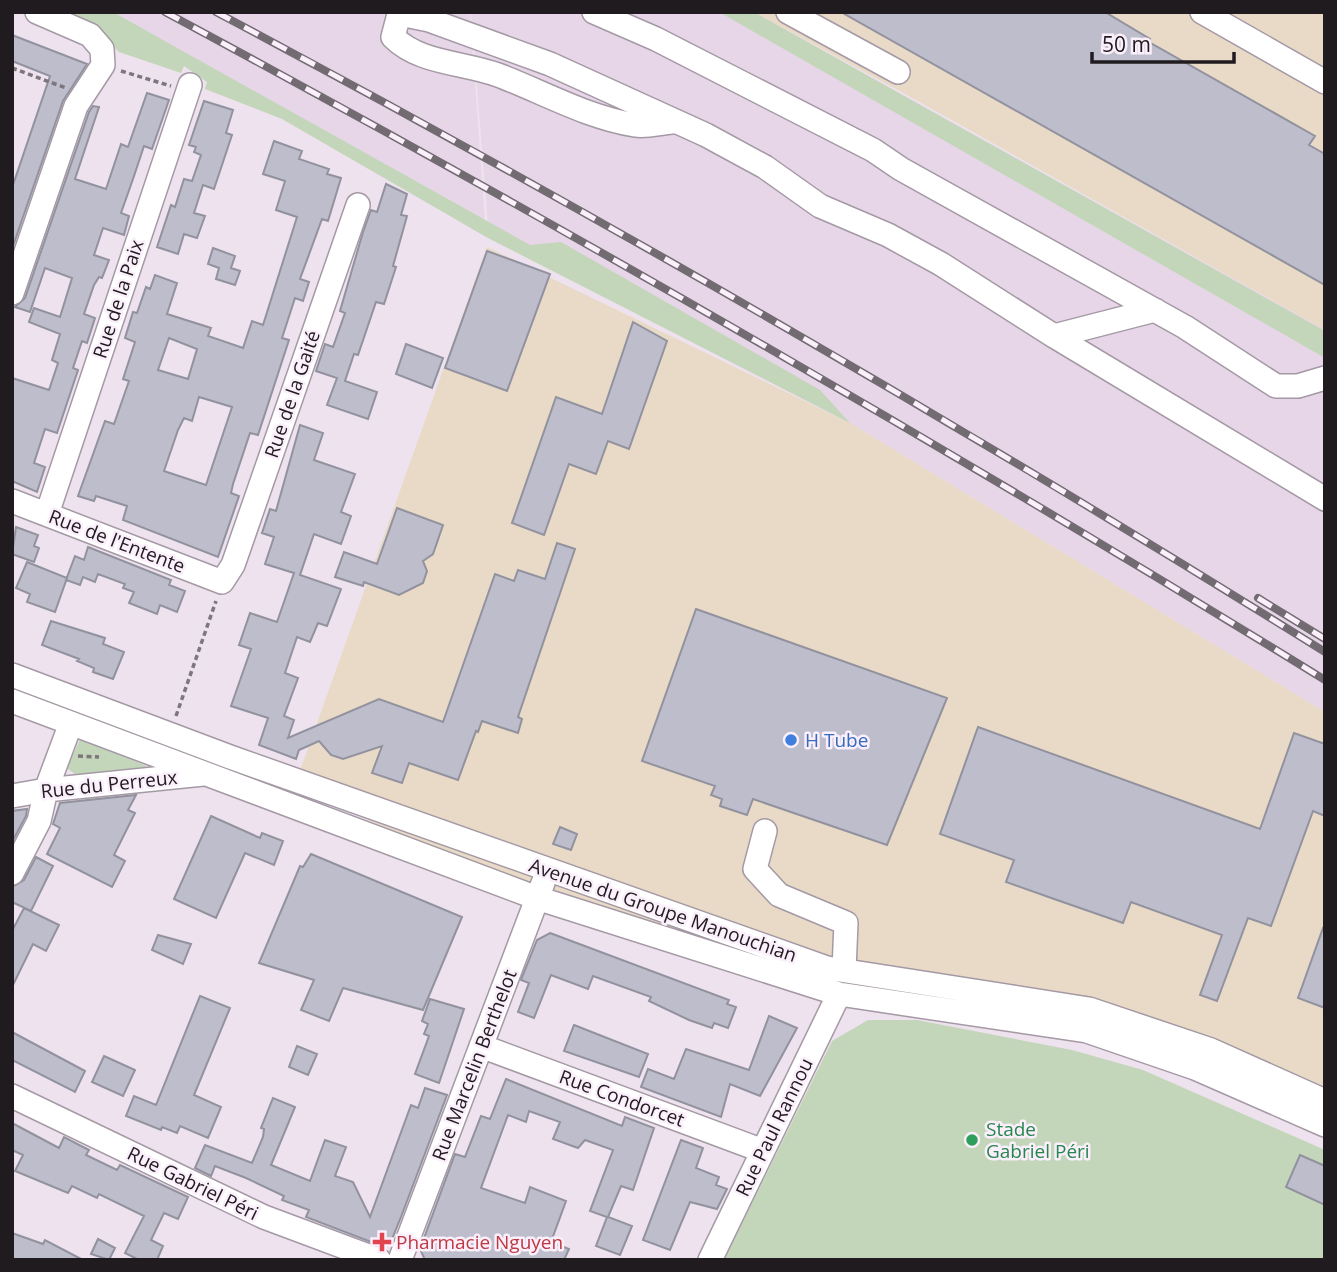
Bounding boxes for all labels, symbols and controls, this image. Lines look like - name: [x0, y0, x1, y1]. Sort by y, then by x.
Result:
- scale bar: [1092, 21, 1234, 65]
- text: 50 m: [1102, 30, 1151, 58]
- street label: Rue de la Paix: [87, 236, 149, 362]
- street label: Rue de la Gaité: [258, 327, 326, 461]
- street label: Rue de l'Entente: [45, 503, 189, 579]
- place label: H Tube: [805, 727, 868, 753]
- marker: H Tube: [783, 732, 799, 748]
- street label: Rue du Perreux: [39, 764, 179, 804]
- street label: Avenue du Groupe Manouchian: [526, 852, 800, 968]
- street label: Rue Marcelin Berthelot: [425, 965, 523, 1164]
- street label: Rue Paul Rannou: [729, 1053, 819, 1201]
- street label: Rue Condorcet: [556, 1063, 688, 1133]
- place label: Stade Gabriel Péri: [986, 1116, 1090, 1164]
- marker: Stade Gabriel Péri: [964, 1132, 980, 1148]
- street label: Rue Gabriel Péri: [123, 1140, 263, 1226]
- place label: Pharmacie Nguyen: [396, 1229, 563, 1255]
- marker: Pharmacie Nguyen: [374, 1234, 390, 1250]

